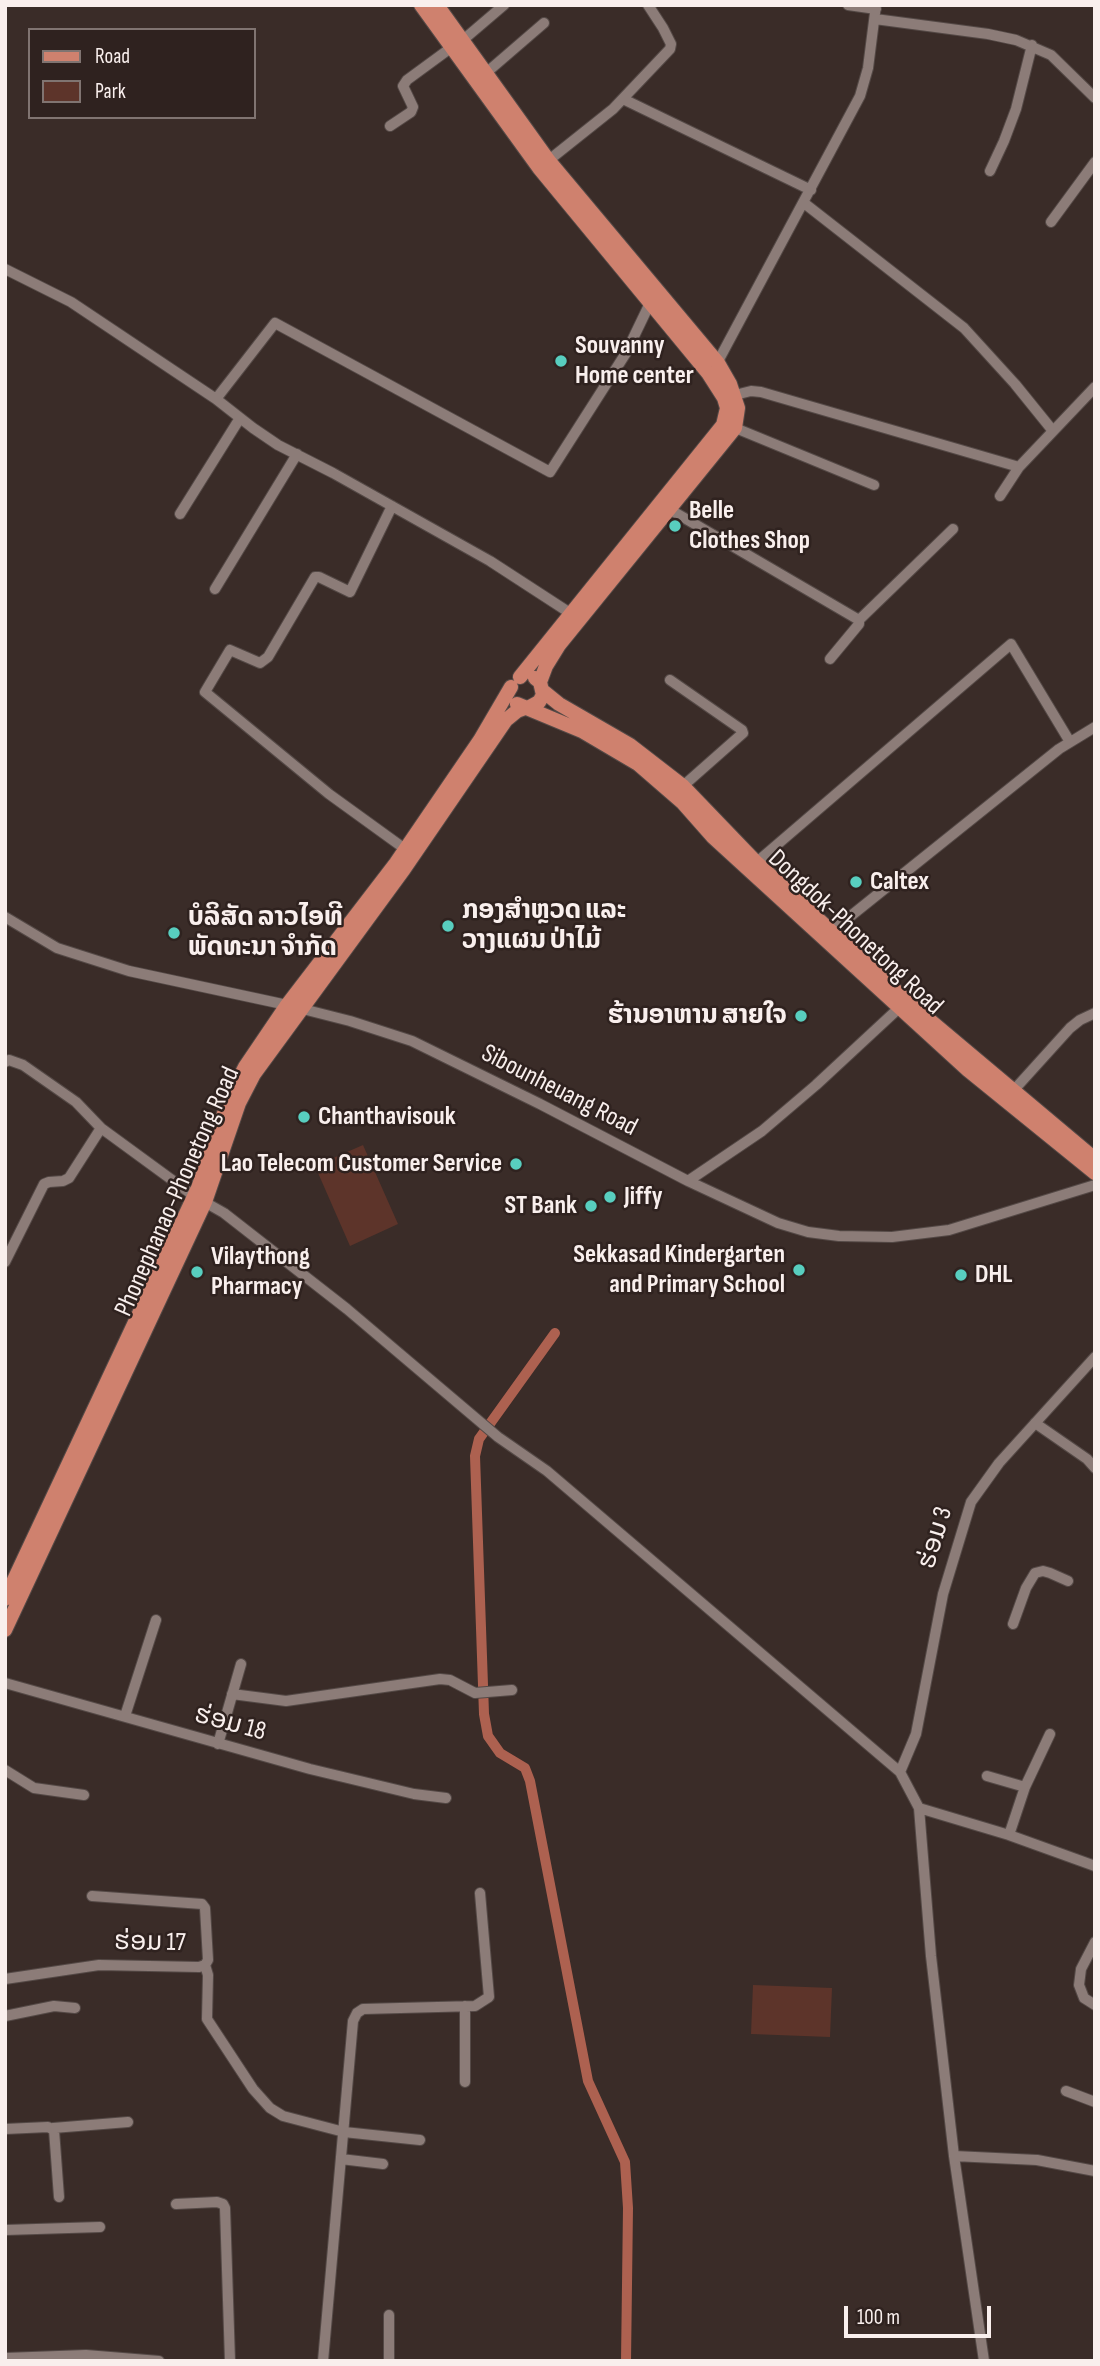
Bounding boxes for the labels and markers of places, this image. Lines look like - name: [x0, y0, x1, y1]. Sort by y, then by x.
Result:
- place label: Souvanny Home center: [575, 330, 694, 392]
- marker: Souvanny Home center: [553, 353, 569, 369]
- place label: Belle Clothes Shop: [689, 495, 810, 556]
- marker: Belle Clothes Shop: [667, 518, 683, 534]
- place label: Caltex: [870, 866, 929, 898]
- marker: Caltex: [848, 874, 864, 890]
- place label: ກອງສໍາຫຼວດ ແລະ ວາງແຜນ ປ່າໄມ້: [462, 895, 626, 956]
- place label: ບໍລິສັດ ລາວໄອທີ ພັດທະນາ ຈຳກັດ: [188, 902, 343, 964]
- marker: ກອງສໍາຫຼວດ ແລະ ວາງແຜນ ປ່າໄມ້: [440, 918, 456, 934]
- marker: ບໍລິສັດ ລາວໄອທີ ພັດທະນາ ຈຳກັດ: [166, 925, 182, 941]
- place label: ຮ້ານອາຫານ ສາຍໃຈ: [608, 1000, 787, 1032]
- marker: ຮ້ານອາຫານ ສາຍໃຈ: [793, 1008, 809, 1024]
- place label: Chanthavisouk: [318, 1101, 456, 1133]
- marker: Chanthavisouk: [296, 1109, 312, 1125]
- place label: Lao Telecom Customer Service: [221, 1148, 502, 1180]
- marker: Lao Telecom Customer Service: [508, 1156, 524, 1172]
- place label: Jiffy: [624, 1181, 663, 1213]
- marker: Jiffy: [602, 1189, 618, 1205]
- place label: ST Bank: [504, 1190, 577, 1222]
- marker: ST Bank: [583, 1198, 599, 1214]
- place label: Sekkasad Kindergarten and Primary School: [573, 1239, 785, 1300]
- place label: Vilaythong Pharmacy: [211, 1241, 310, 1302]
- place label: DHL: [975, 1259, 1013, 1291]
- marker: Sekkasad Kindergarten and Primary School: [791, 1262, 807, 1278]
- marker: Vilaythong Pharmacy: [189, 1264, 205, 1280]
- marker: DHL: [953, 1267, 969, 1283]

